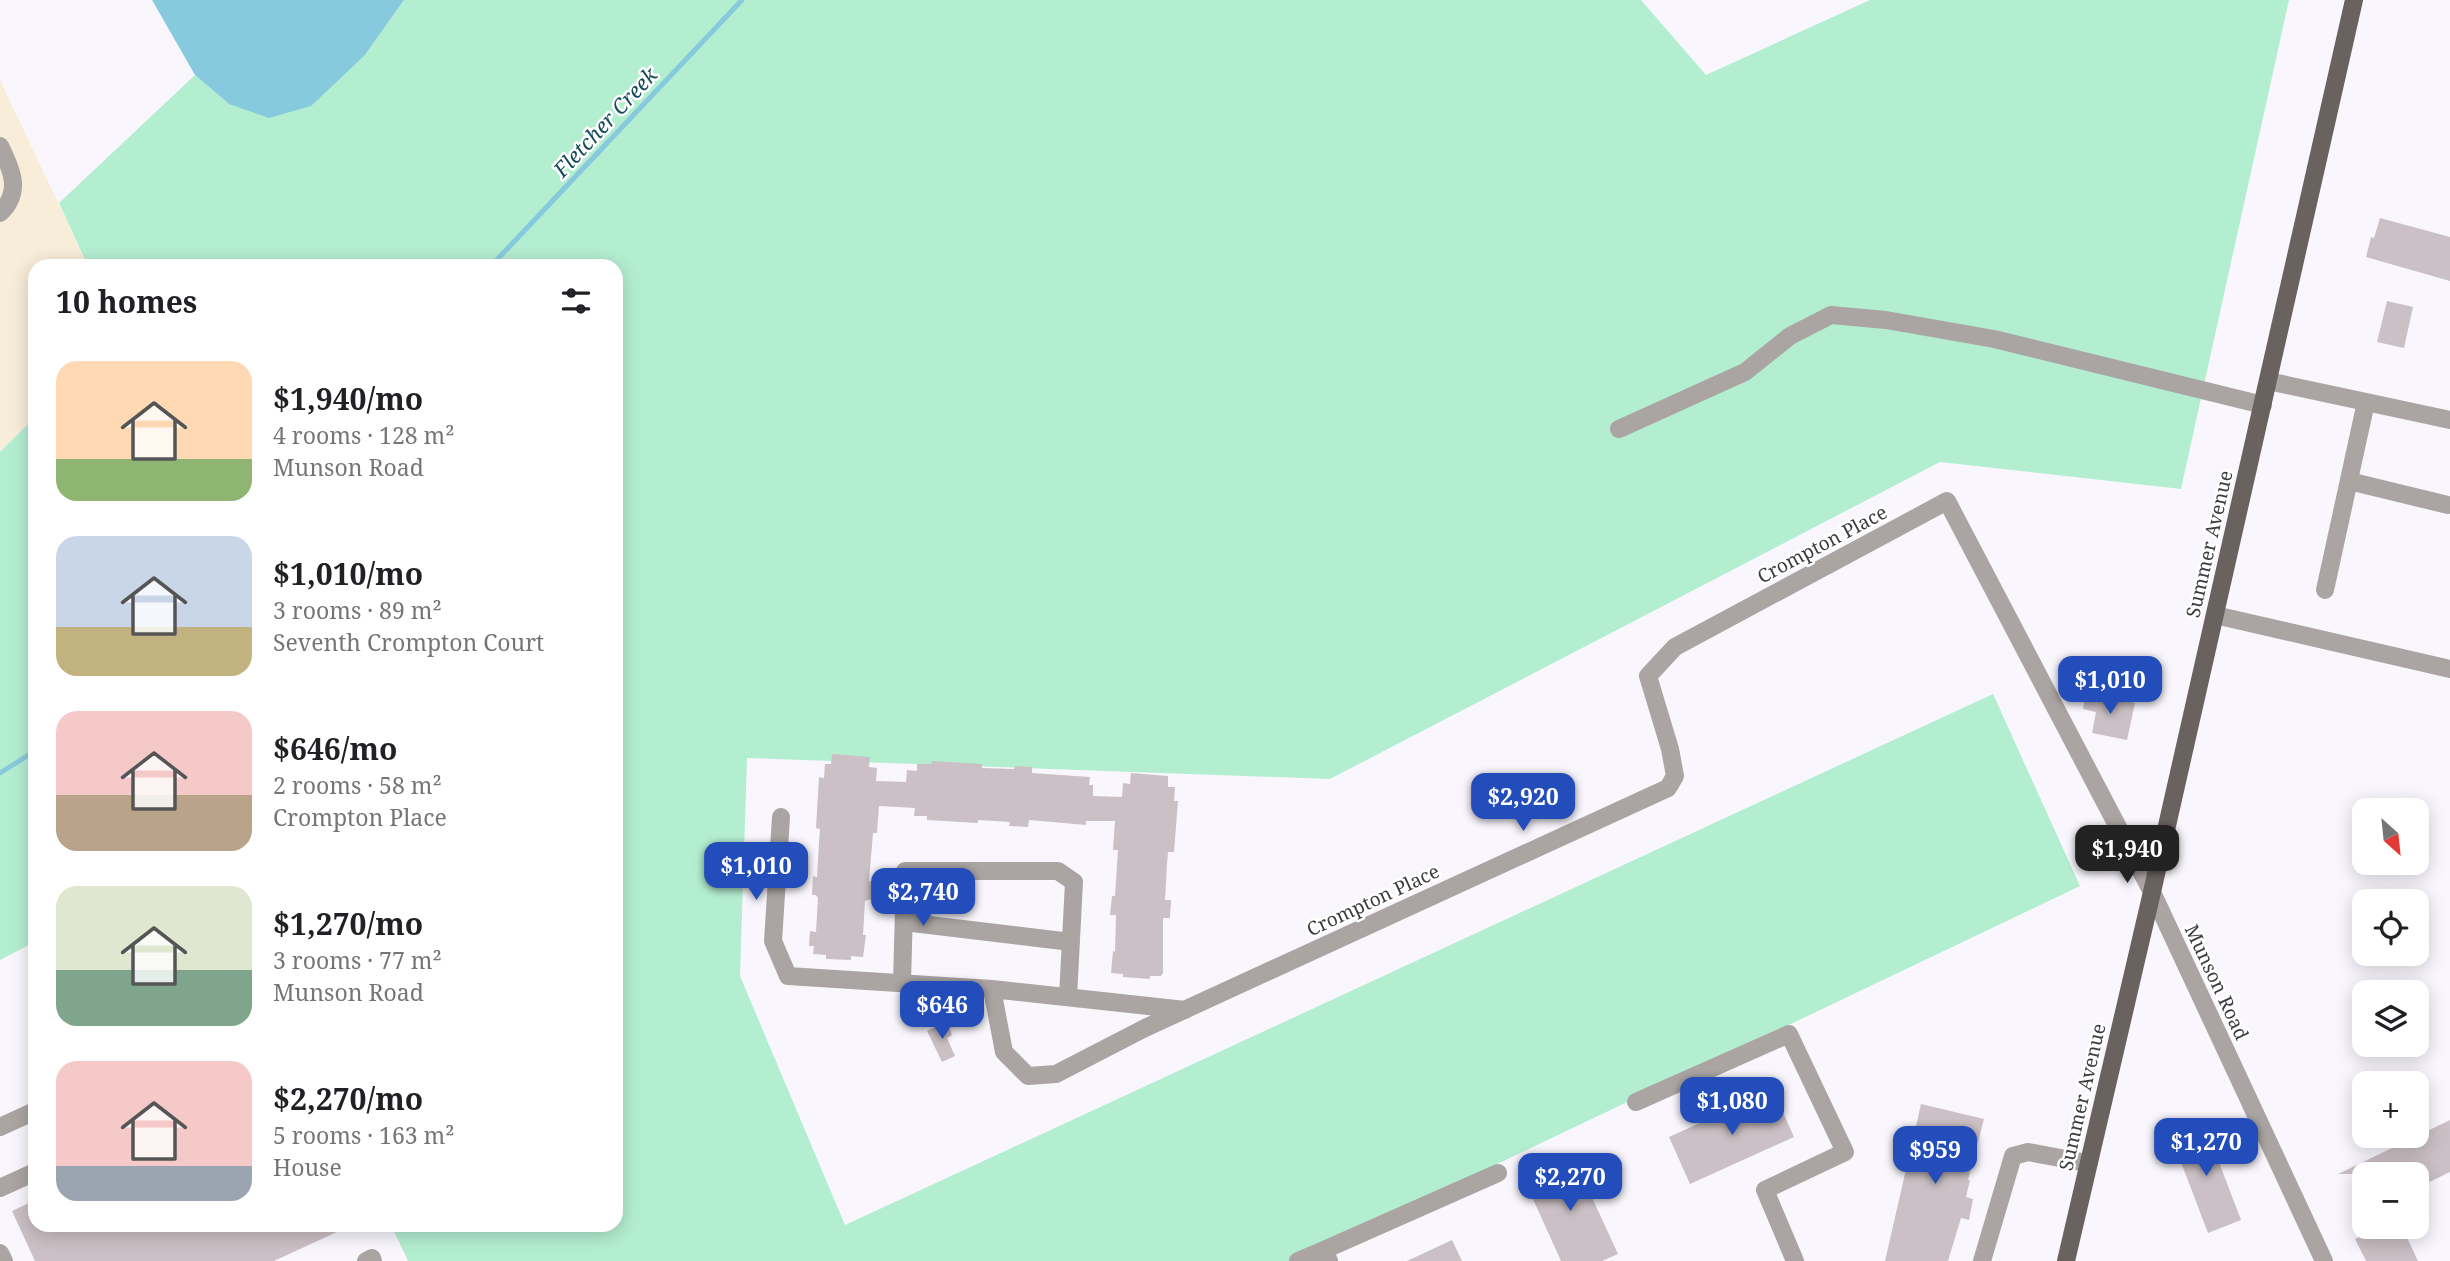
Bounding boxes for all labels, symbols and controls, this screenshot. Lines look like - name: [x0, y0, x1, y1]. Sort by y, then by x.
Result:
- water label: Fletcher Creek: [546, 60, 664, 184]
- text: 10 homes: [56, 281, 197, 322]
- icon: filters: [557, 282, 595, 320]
- text: $1,940/mo: [273, 378, 423, 419]
- icon: home: [112, 389, 196, 473]
- text: 4 rooms · 128 m²: [273, 419, 455, 451]
- text: Munson Road: [273, 451, 424, 483]
- street label: Summer Avenue: [2179, 468, 2239, 620]
- street label: Crompton Place: [1752, 499, 1892, 589]
- text: $1,010/mo: [273, 553, 423, 594]
- icon: home: [112, 564, 196, 648]
- text: 3 rooms · 89 m²: [273, 594, 442, 626]
- text: Seventh Crompton Court: [273, 626, 544, 658]
- pin: $1,010: [2053, 656, 2167, 716]
- text: $1,010: [2074, 663, 2146, 695]
- text: $646/mo: [273, 728, 397, 769]
- icon: home: [112, 739, 196, 823]
- text: 2 rooms · 58 m²: [273, 769, 442, 801]
- pin: $2,920: [1466, 774, 1580, 833]
- text: $2,920: [1487, 780, 1559, 812]
- north arrow: [2352, 798, 2429, 875]
- map controls: [2352, 798, 2429, 1239]
- text: Crompton Place: [273, 801, 447, 833]
- pin: $1,940: [2070, 826, 2184, 885]
- text: $1,940: [2091, 832, 2163, 864]
- pin: $1,010: [699, 842, 813, 902]
- text: $1,010: [720, 849, 792, 881]
- street label: Crompton Place: [1302, 858, 1444, 942]
- pin: $2,740: [866, 869, 980, 928]
- text: $2,740: [887, 875, 959, 907]
- button: locate: [2352, 889, 2429, 966]
- text: $1,270/mo: [273, 903, 423, 944]
- icon: home: [112, 914, 196, 998]
- street label: Munson Road: [2179, 920, 2255, 1044]
- text: 3 rooms · 77 m²: [273, 944, 442, 976]
- text: Munson Road: [273, 976, 424, 1008]
- button: layers: [2352, 980, 2429, 1057]
- pin: $646: [901, 982, 983, 1041]
- text: $646: [916, 988, 968, 1020]
- street label: Summer Avenue: [2052, 1021, 2112, 1173]
- button: +: [2352, 1071, 2429, 1148]
- text: $2,270/mo: [273, 1078, 423, 1119]
- pin: $1,080: [1675, 1078, 1789, 1137]
- text: $1,080: [1696, 1084, 1768, 1116]
- icon: home: [112, 1089, 196, 1173]
- pin: $1,270: [2149, 1118, 2263, 1178]
- text: 5 rooms · 163 m²: [273, 1119, 455, 1151]
- text: $1,270: [2170, 1125, 2242, 1157]
- pin: $959: [1894, 1126, 1976, 1186]
- text: $959: [1909, 1133, 1961, 1165]
- text: House: [273, 1151, 342, 1183]
- pin: $2,270: [1513, 1154, 1627, 1213]
- text: $2,270: [1534, 1160, 1606, 1192]
- button: −: [2352, 1162, 2429, 1239]

